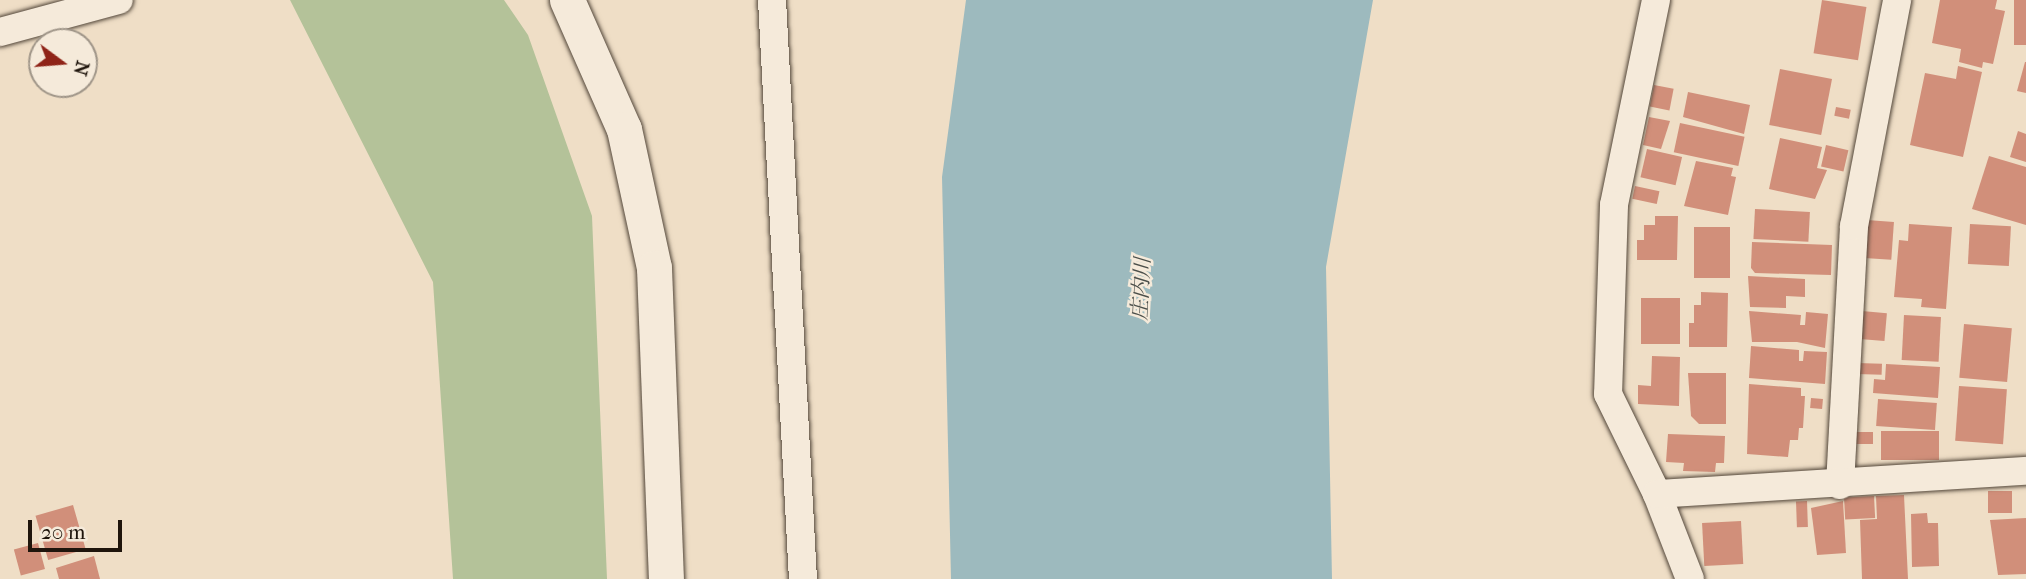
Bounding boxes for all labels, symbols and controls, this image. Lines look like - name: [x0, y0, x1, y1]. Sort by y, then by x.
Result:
- north arrow: [28, 28, 98, 98]
- text: N: [69, 58, 94, 78]
- water label: 庄内川: [1127, 257, 1155, 321]
- scale bar: [32, 505, 126, 550]
- text: 20 m: [41, 520, 85, 544]

